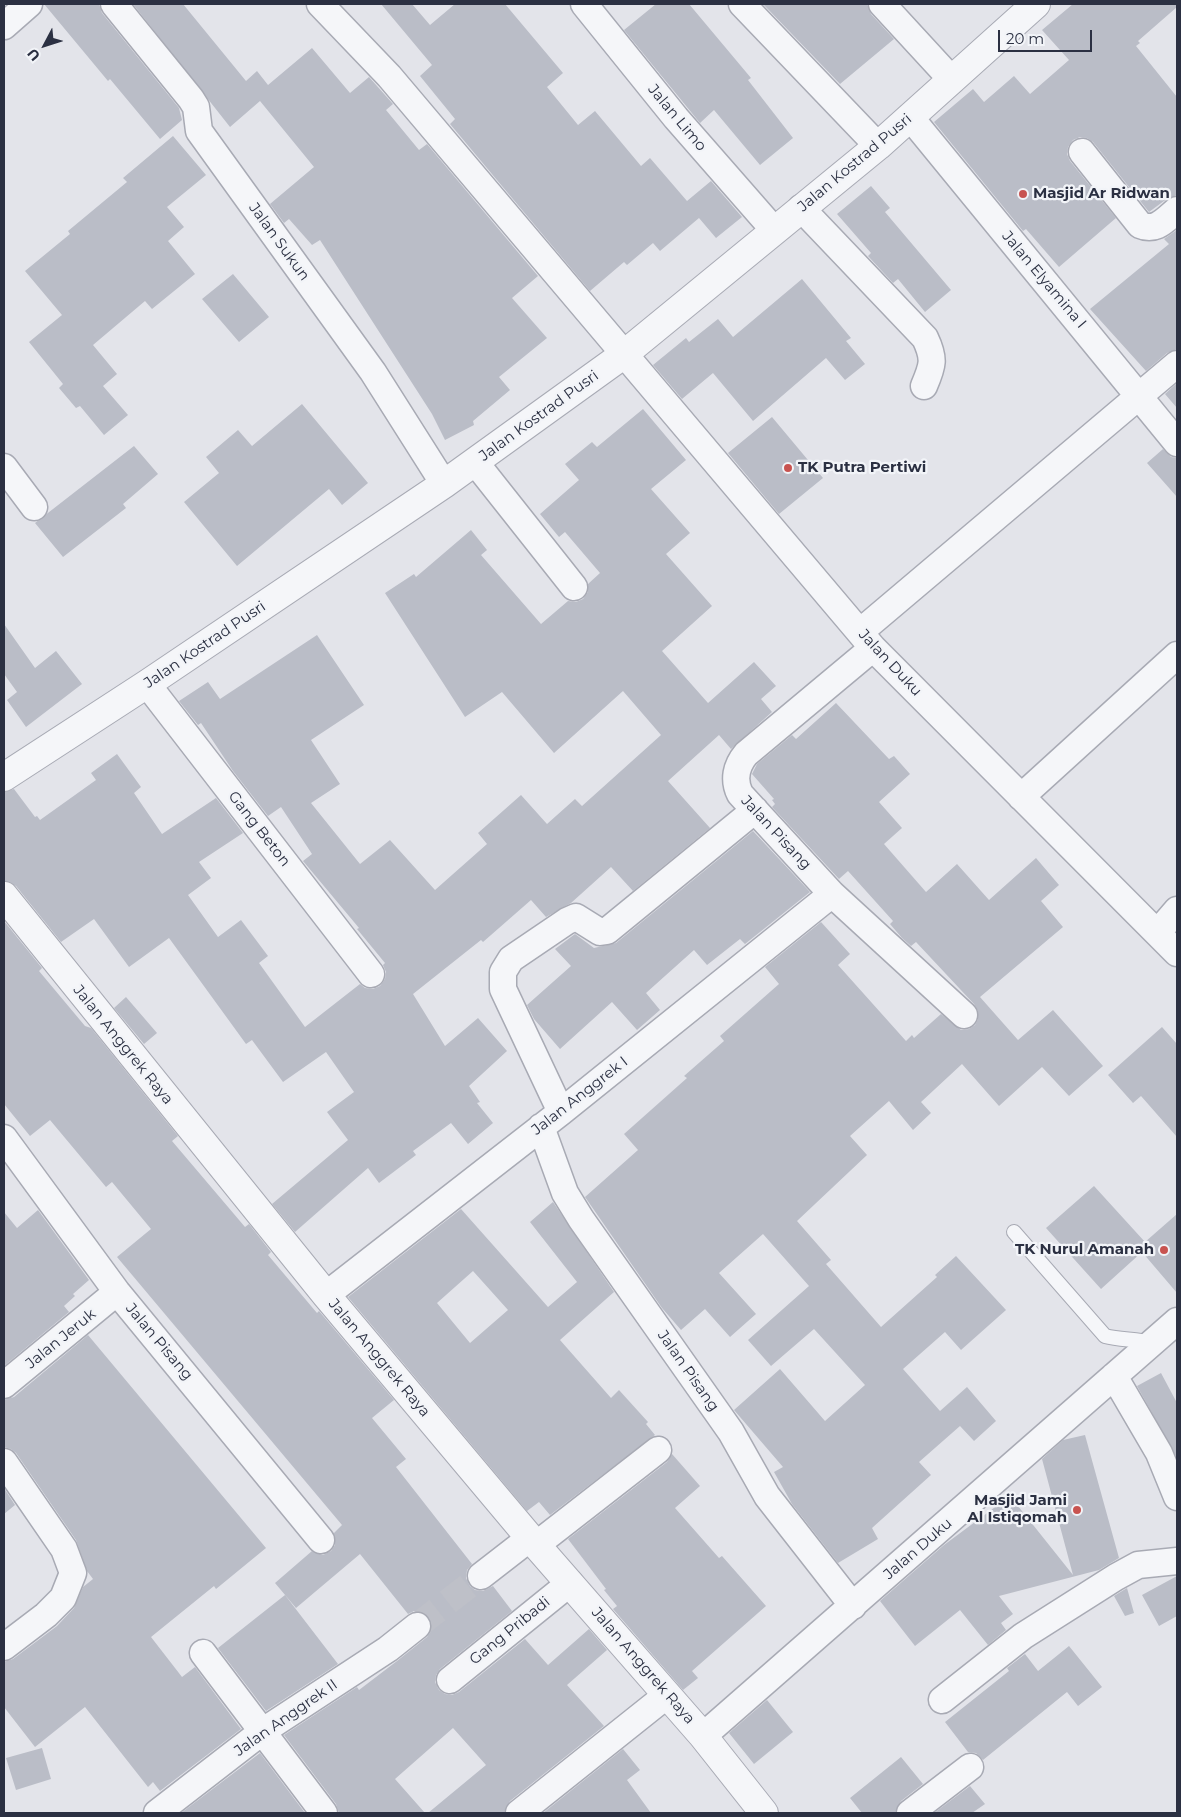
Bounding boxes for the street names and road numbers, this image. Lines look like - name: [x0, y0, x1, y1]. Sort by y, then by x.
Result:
- street label: Jalan Limo: [644, 81, 710, 155]
- street label: Jalan Kostrad Pusri: [794, 110, 916, 216]
- street label: Jalan Sukun: [245, 200, 313, 284]
- street label: Jalan Elyamina I: [998, 228, 1090, 332]
- street label: Jalan Kostrad Pusri: [476, 367, 602, 465]
- street label: Jalan Kostrad Pusri: [141, 598, 269, 692]
- street label: Jalan Duku: [855, 626, 925, 700]
- street label: Gang Beton: [224, 788, 294, 870]
- street label: Jalan Pisang: [737, 792, 815, 874]
- street label: Jalan Anggrek Raya: [69, 982, 177, 1108]
- street label: Jalan Anggrek I: [528, 1053, 632, 1139]
- street label: Jalan Anggrek Raya: [324, 1295, 434, 1421]
- street label: Jalan Pisang: [122, 1300, 196, 1384]
- street label: Jalan Jeruk: [22, 1305, 100, 1373]
- street label: Jalan Pisang: [653, 1327, 723, 1415]
- street label: Jalan Duku: [880, 1514, 956, 1584]
- street label: Gang Pribadi: [466, 1593, 554, 1669]
- street label: Jalan Anggrek Raya: [587, 1604, 699, 1728]
- street label: Jalan Anggrek II: [231, 1676, 341, 1760]

